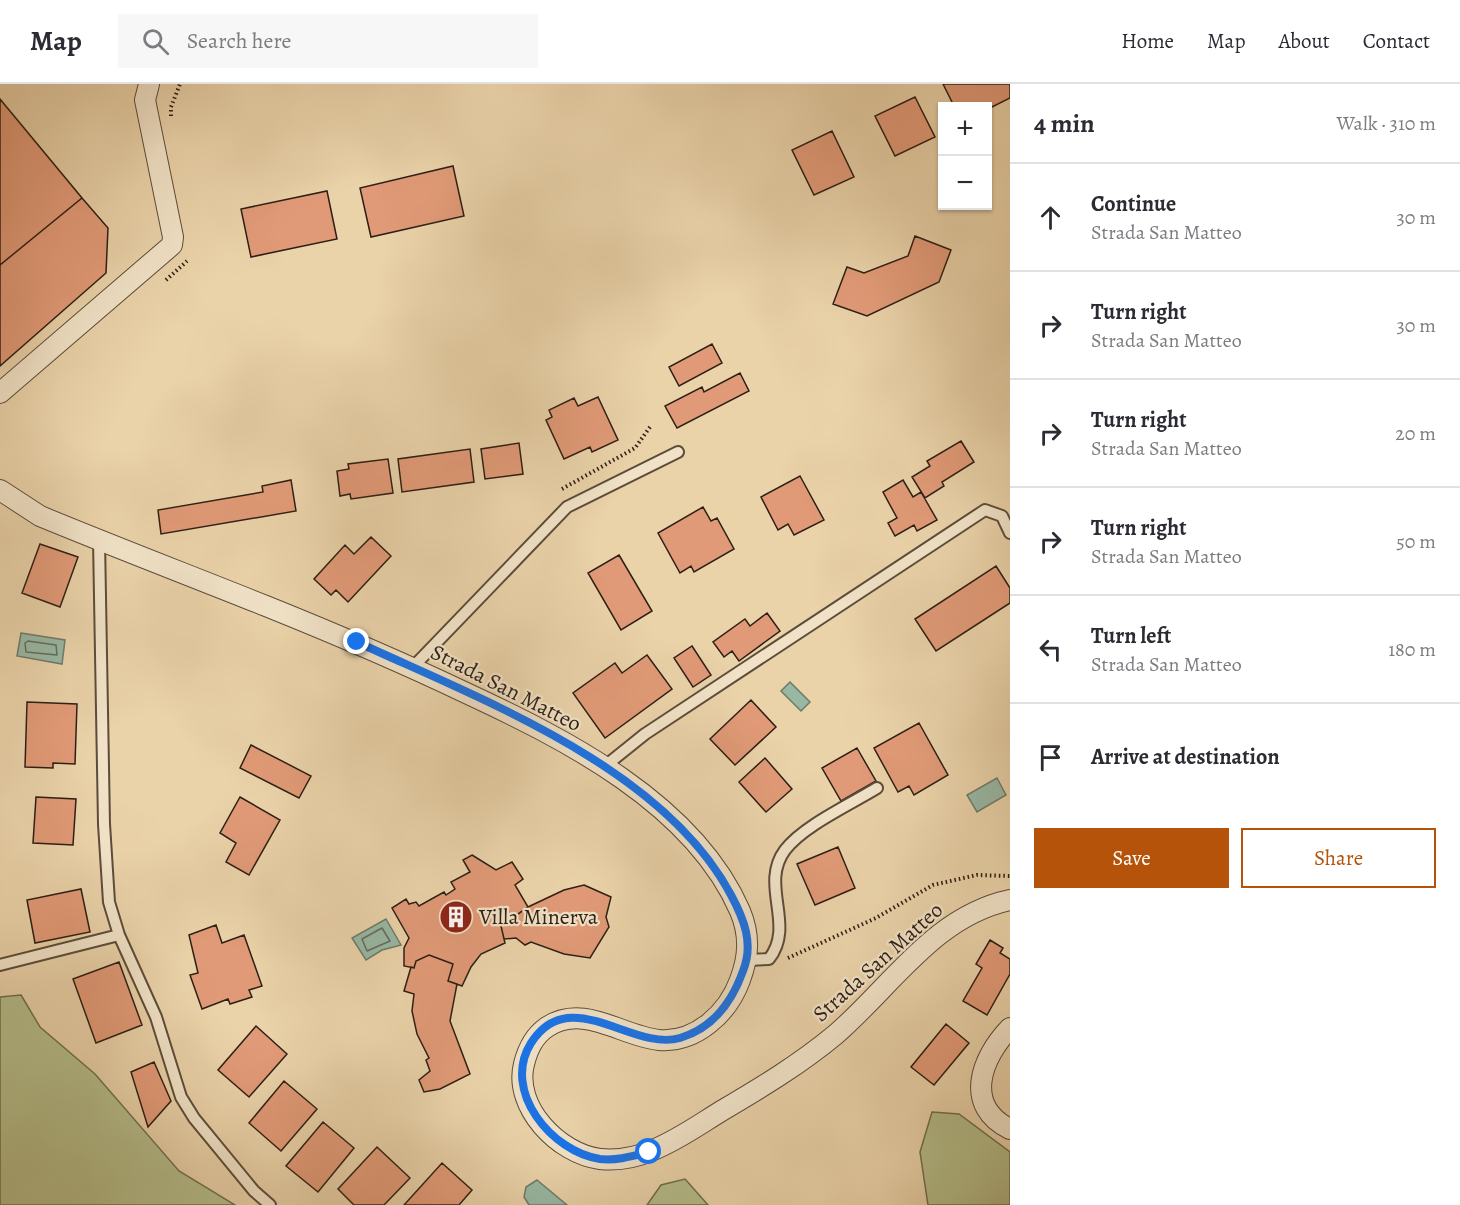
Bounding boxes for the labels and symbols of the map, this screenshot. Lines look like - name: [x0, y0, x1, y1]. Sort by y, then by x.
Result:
- route end: [343, 628, 369, 654]
- street label: Strada San Matteo: [425, 637, 587, 739]
- street label: Strada San Matteo: [806, 895, 950, 1029]
- building icon: Villa Minerva: [438, 899, 474, 935]
- place label: Villa Minerva: [478, 902, 599, 932]
- route start: [635, 1138, 661, 1164]

